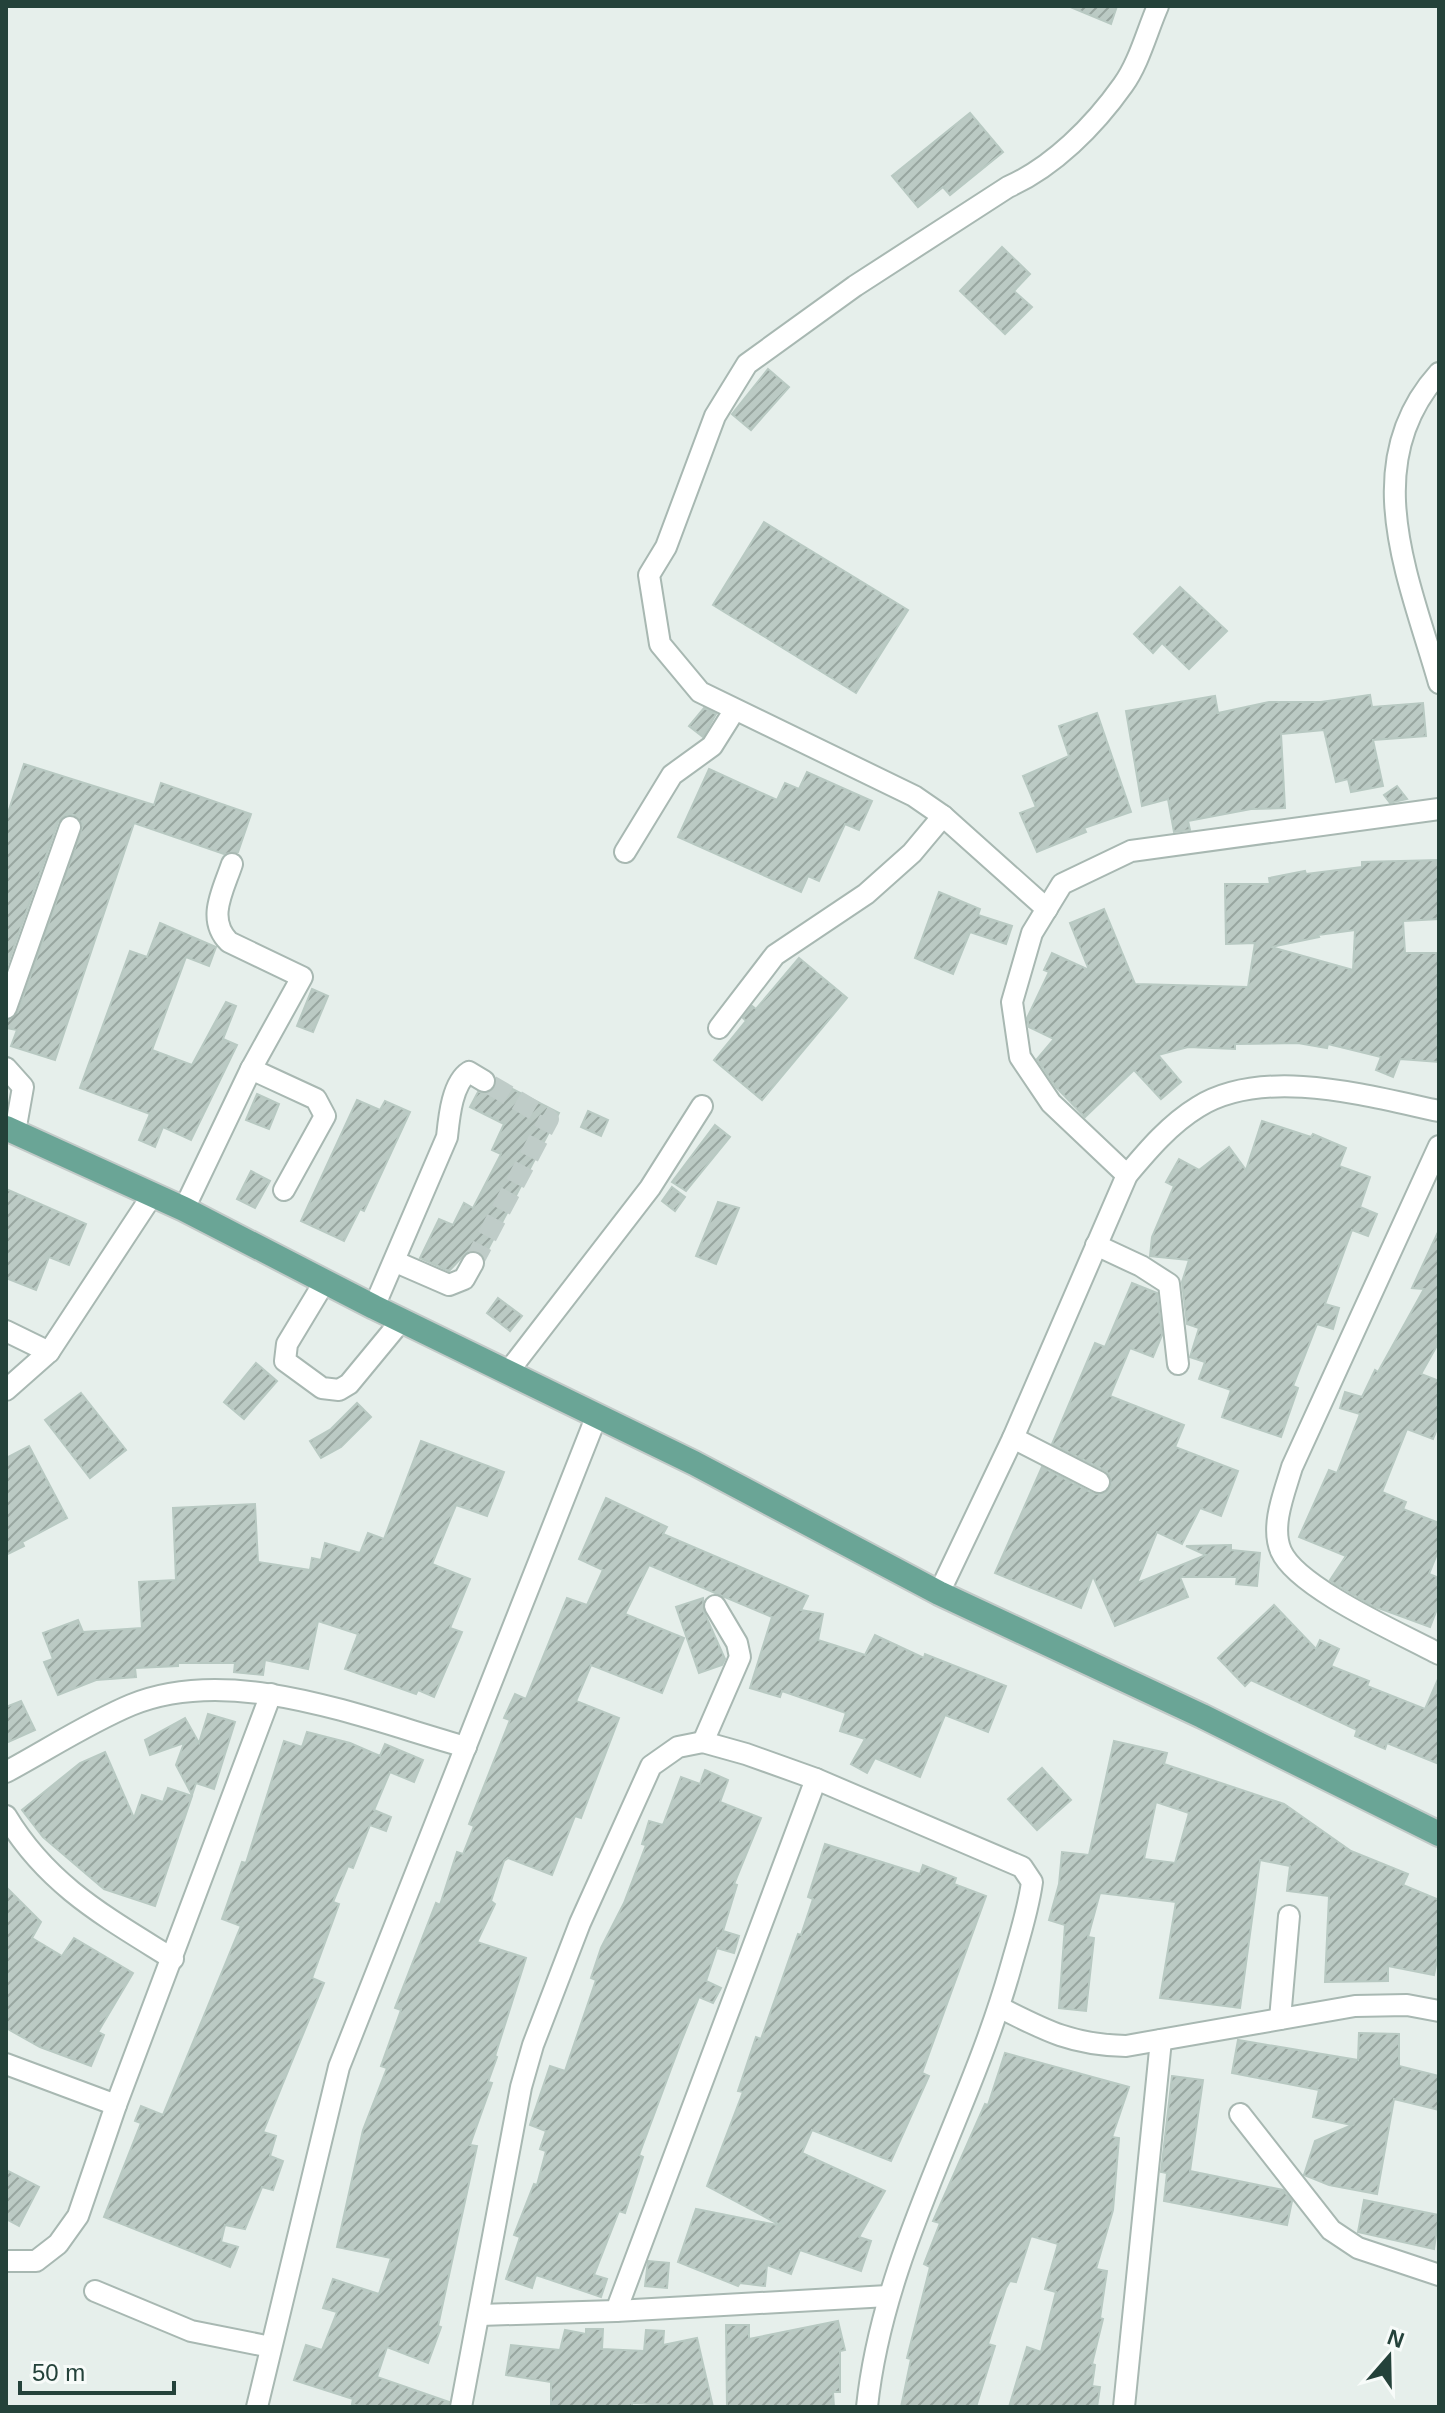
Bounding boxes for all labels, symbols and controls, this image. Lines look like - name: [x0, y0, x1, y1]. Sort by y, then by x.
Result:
- north arrow: [1349, 2317, 1429, 2397]
- text: N: [1384, 2324, 1407, 2353]
- scale bar: [20, 2345, 174, 2395]
- text: 50 m: [32, 2359, 85, 2386]

